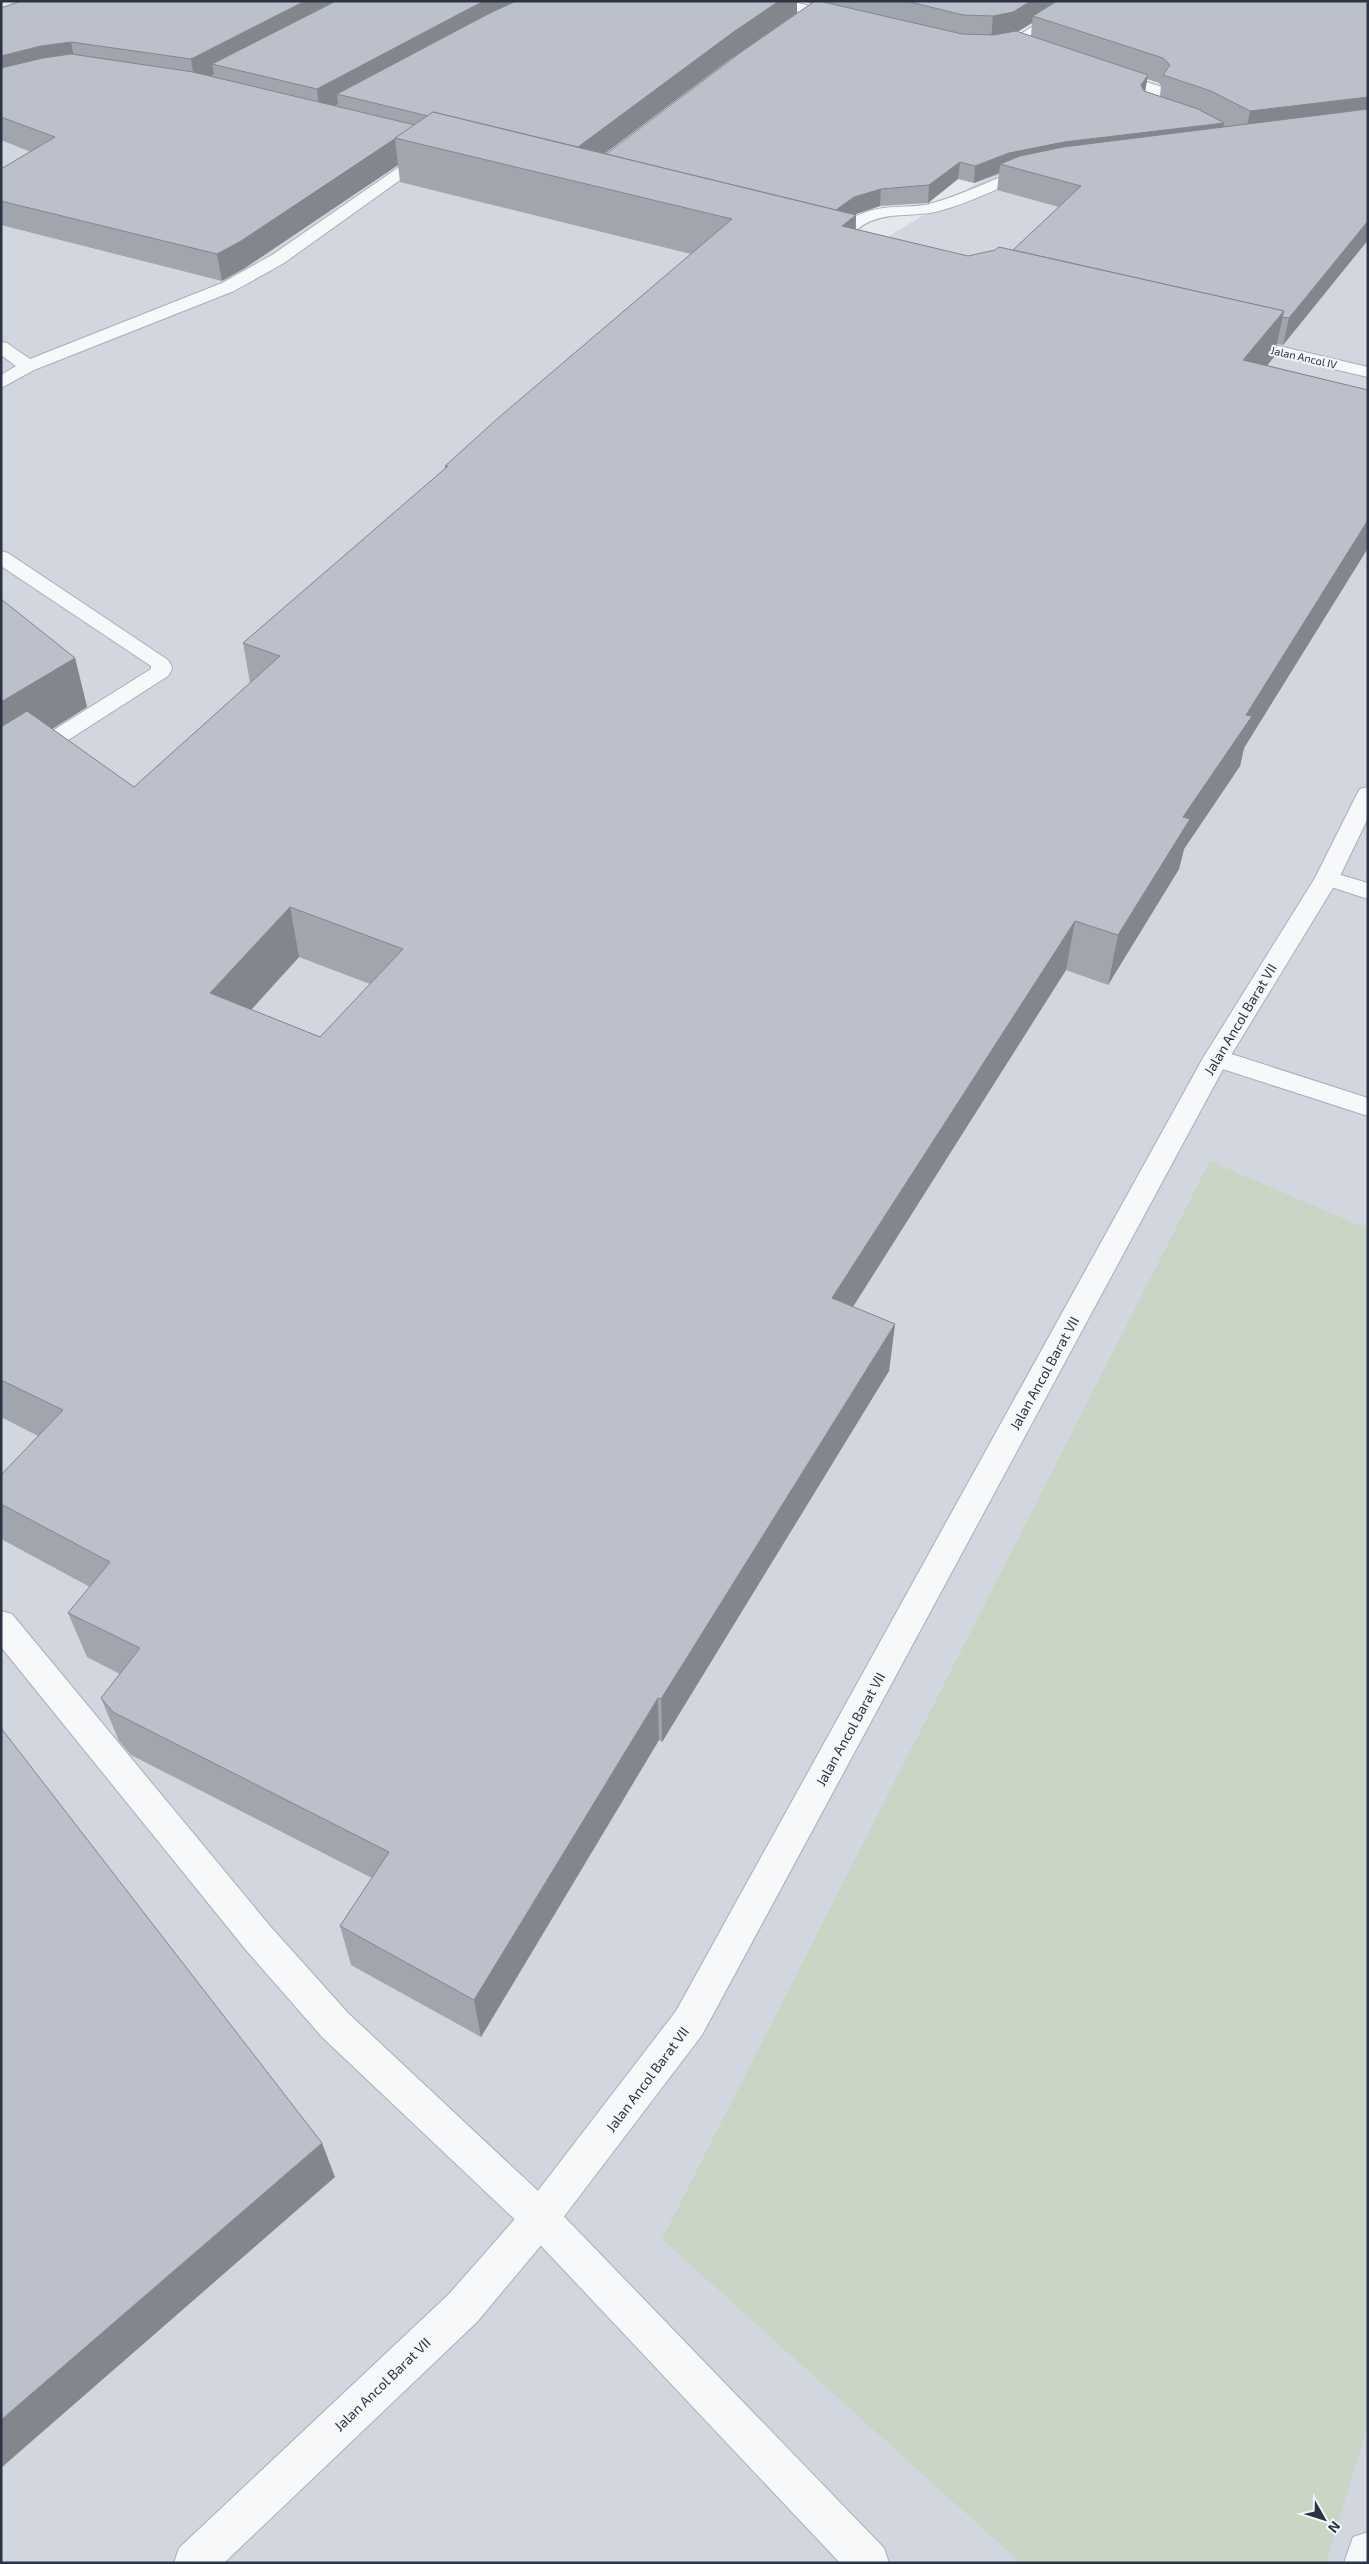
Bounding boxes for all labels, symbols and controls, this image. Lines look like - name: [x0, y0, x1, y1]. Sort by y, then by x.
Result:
- street label: Jalan Ancol IV: [1270, 343, 1339, 371]
- street label: Jalan Ancol Barat VII: [1200, 960, 1280, 1078]
- street label: Jalan Ancol Barat VII: [1006, 1313, 1082, 1433]
- street label: Jalan Ancol Barat VII: [812, 1669, 888, 1789]
- street label: Jalan Ancol Barat VII: [602, 2023, 692, 2135]
- street label: Jalan Ancol Barat VII: [330, 2334, 434, 2434]
- north arrow: [1299, 2494, 1349, 2544]
- text: N: [1325, 2518, 1344, 2537]

